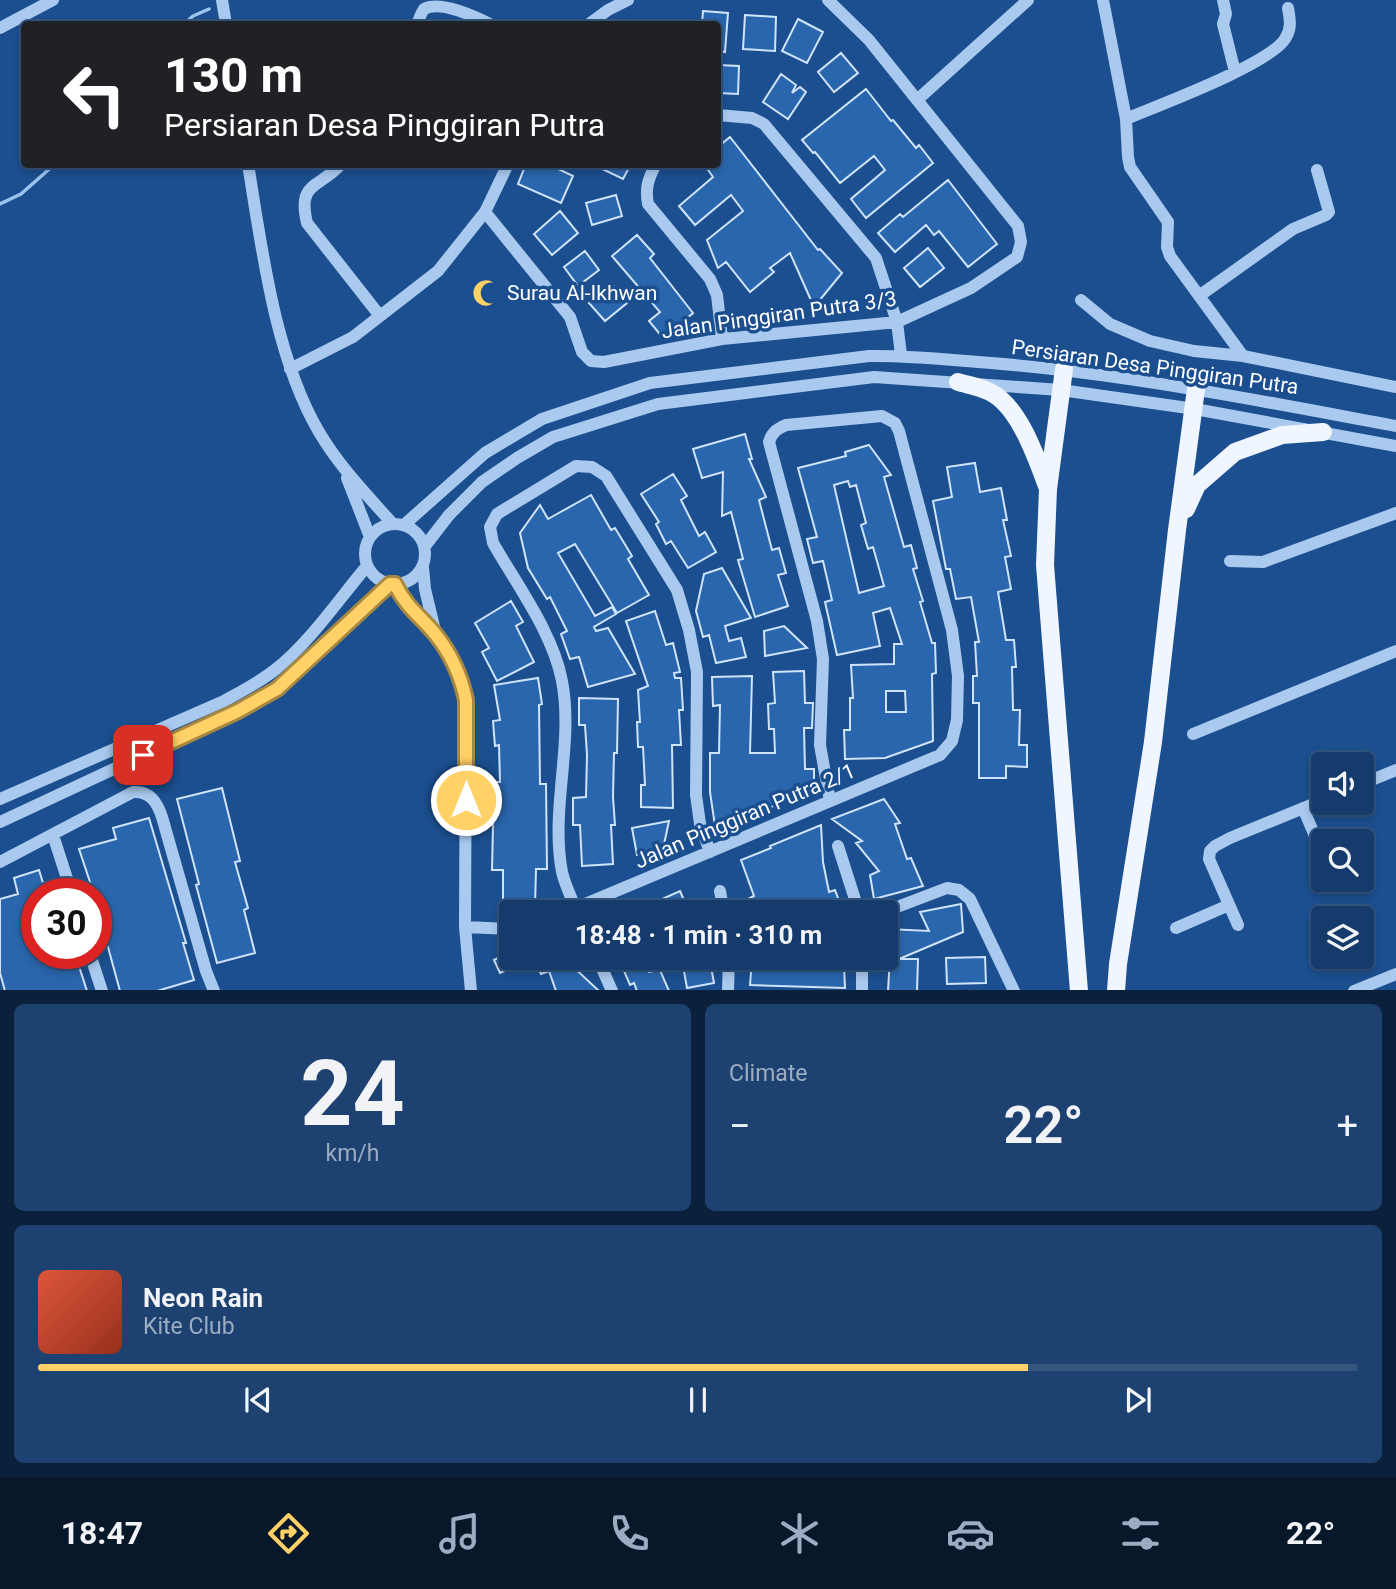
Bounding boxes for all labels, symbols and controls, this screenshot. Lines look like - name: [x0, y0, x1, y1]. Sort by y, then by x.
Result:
- text: 130 m: [164, 47, 303, 104]
- icon: left: [49, 49, 140, 140]
- text: Persiaran Desa Pinggiran Putra: [164, 106, 605, 144]
- mosque icon: Surau Al-Ikhwan: [471, 278, 501, 308]
- place label: Surau Al-Ikhwan: [507, 281, 657, 305]
- street label: Jalan Pinggiran Putra 3/3: [660, 287, 898, 343]
- street label: Persiaran Desa Pinggiran Putra: [1010, 335, 1300, 399]
- pin: [113, 725, 173, 785]
- icon: arrive: [124, 736, 162, 774]
- map controls: [1311, 752, 1374, 969]
- button: sound: [1311, 752, 1374, 815]
- street label: Jalan Pinggiran Putra 2/1: [631, 759, 859, 873]
- position arrow: [429, 763, 503, 837]
- button: search: [1311, 829, 1374, 892]
- speed limit sign: 30: [21, 878, 112, 969]
- button: layers: [1311, 906, 1374, 969]
- text: 18:48 · 1 min · 310 m: [575, 920, 822, 950]
- text: 24: [300, 1041, 405, 1147]
- text: Climate: [729, 1060, 808, 1087]
- text: 22°: [1004, 1095, 1084, 1156]
- text: −: [729, 1104, 751, 1148]
- text: +: [1336, 1104, 1358, 1148]
- text: km/h: [326, 1140, 380, 1167]
- text: Neon Rain: [143, 1283, 263, 1313]
- text: Kite Club: [143, 1313, 235, 1340]
- icon: previous: [239, 1381, 277, 1419]
- icon: pause: [679, 1381, 717, 1419]
- icon: next: [1119, 1381, 1157, 1419]
- icon: directions: [264, 1509, 313, 1558]
- icon: music: [435, 1509, 484, 1558]
- icon: phone: [605, 1509, 654, 1558]
- icon: climate: [775, 1509, 824, 1558]
- icon: car: [946, 1509, 995, 1558]
- icon: filters: [1116, 1509, 1165, 1558]
- text: 18:47: [61, 1514, 143, 1552]
- text: 22°: [1286, 1514, 1335, 1552]

